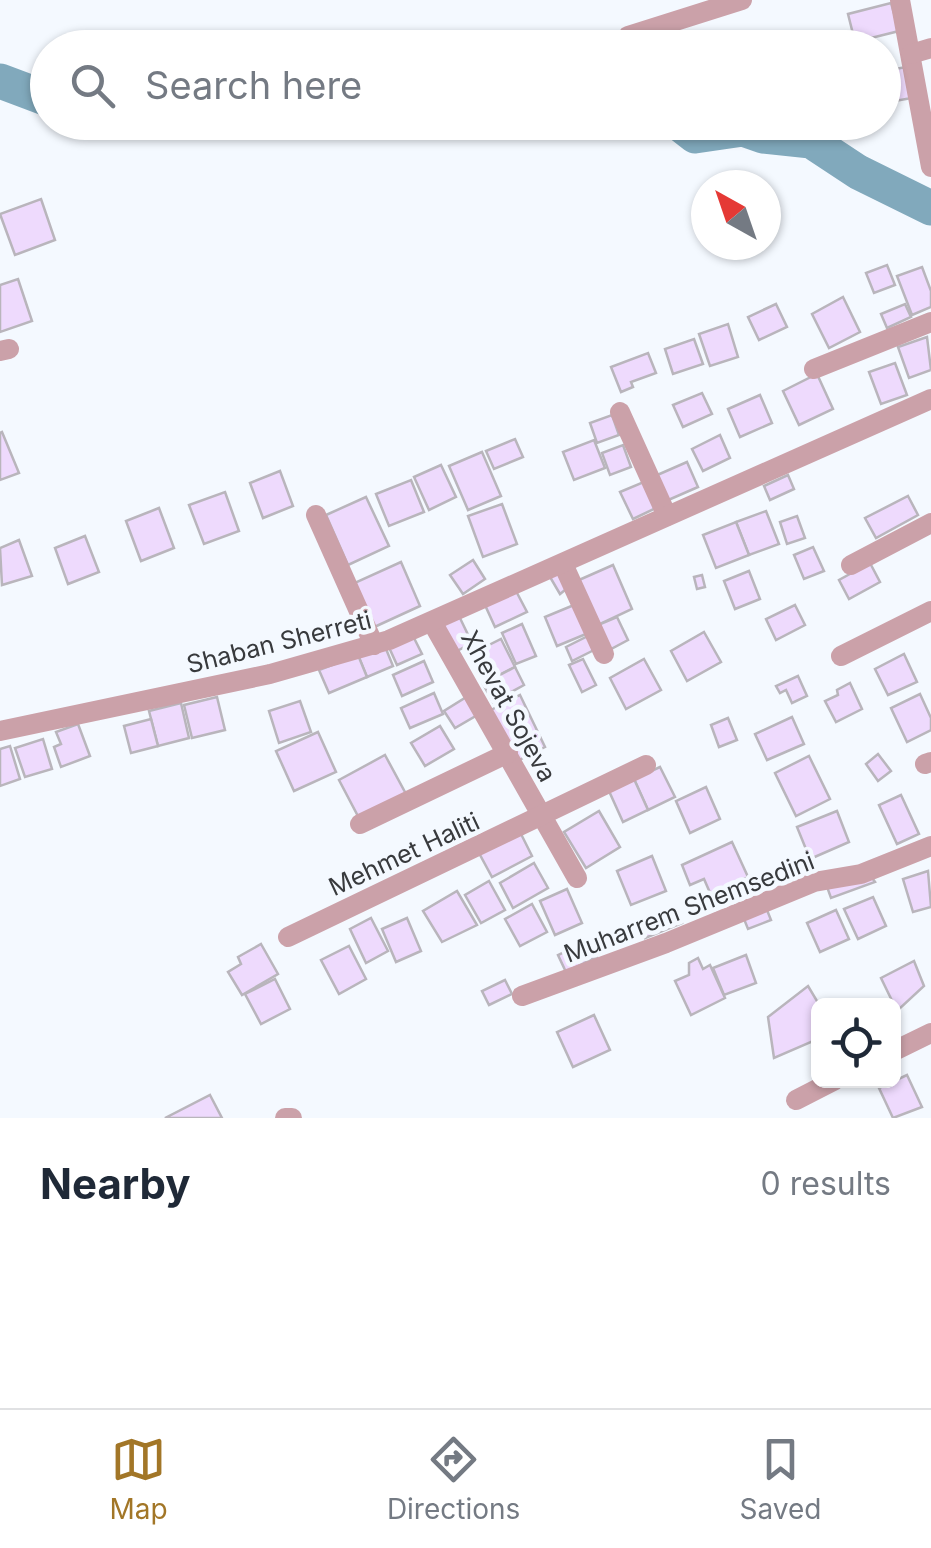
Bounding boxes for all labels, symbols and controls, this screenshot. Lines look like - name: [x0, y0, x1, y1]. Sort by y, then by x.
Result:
- search box: [30, 30, 901, 140]
- icon: search: [65, 58, 120, 113]
- text: Search here: [145, 62, 362, 108]
- north arrow: [691, 170, 781, 260]
- street label: Shaban Sherreti: [184, 605, 374, 679]
- street label: Xhevat Sojeva: [455, 625, 563, 787]
- street label: Mehmet Haliti: [324, 806, 484, 902]
- street label: Muharrem Shemsedini: [560, 845, 818, 969]
- map controls: [811, 998, 901, 1088]
- button: locate: [811, 998, 901, 1088]
- text: Nearby: [40, 1158, 191, 1209]
- text: 0 results: [761, 1164, 891, 1203]
- tab: Map: [110, 1432, 168, 1526]
- tab: Directions: [387, 1432, 520, 1526]
- tab: Saved: [739, 1432, 821, 1526]

